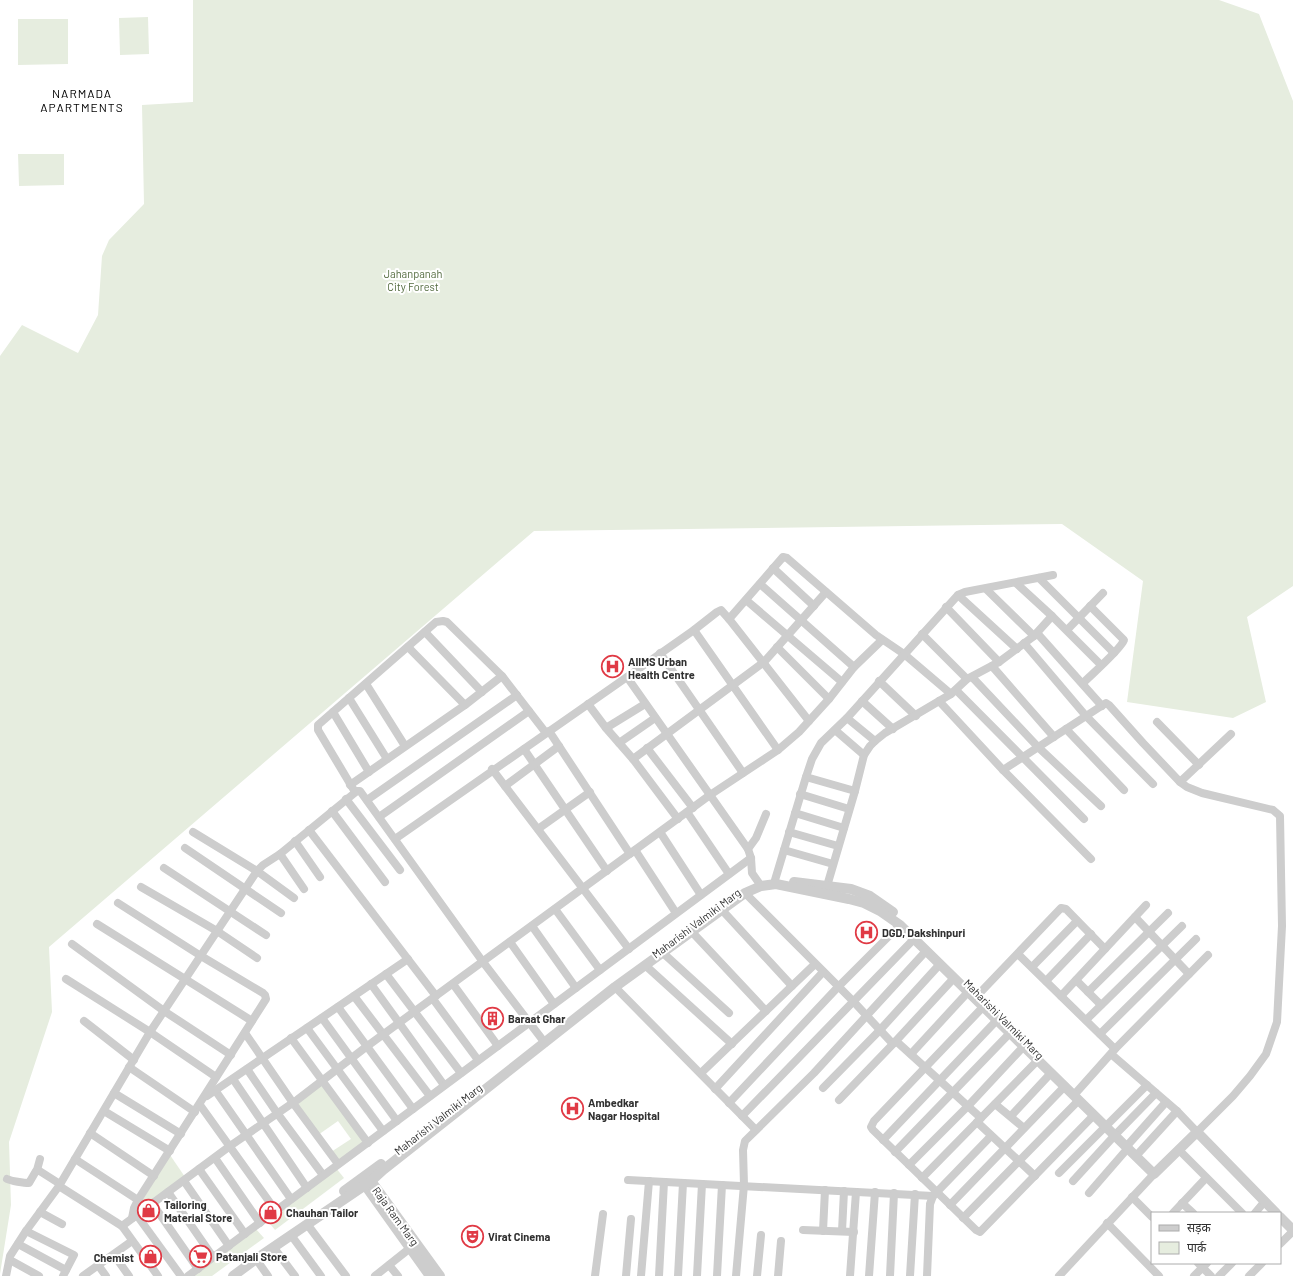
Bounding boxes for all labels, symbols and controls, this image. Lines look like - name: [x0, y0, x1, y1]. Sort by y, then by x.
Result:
- district label: NARMADA APARTMENTS: [40, 86, 124, 114]
- park label: Jahanpanah City Forest: [384, 267, 442, 293]
- hospital icon: AIIMS Urban Health Centre: [599, 654, 625, 680]
- place label: AIIMS Urban Health Centre: [628, 655, 695, 681]
- street label: Maharishi Valmiki Marg: [649, 885, 743, 961]
- hospital icon: DGD, Dakshinpuri: [853, 919, 879, 945]
- place label: DGD, Dakshinpuri: [882, 926, 965, 939]
- street label: Maharishi Valmiki Marg: [961, 976, 1047, 1062]
- building icon: Baraat Ghar: [480, 1005, 506, 1031]
- place label: Baraat Ghar: [508, 1012, 566, 1025]
- street label: Maharishi Valmiki Marg: [392, 1081, 485, 1157]
- hospital icon: Ambedkar Nagar Hospital: [559, 1095, 585, 1121]
- place label: Ambedkar Nagar Hospital: [588, 1096, 660, 1122]
- street label: Raja Ram Marg: [370, 1184, 422, 1248]
- shop icon: Tailoring Material Store: [136, 1197, 162, 1223]
- place label: Tailoring Material Store: [164, 1198, 232, 1224]
- shop icon: Chauhan Tailor: [257, 1199, 283, 1225]
- place label: Chauhan Tailor: [286, 1206, 359, 1219]
- legend: [1151, 1212, 1281, 1264]
- text: सड़क: [1187, 1220, 1212, 1235]
- theatre icon: Virat Cinema: [459, 1223, 485, 1249]
- place label: Virat Cinema: [488, 1230, 551, 1243]
- text: पार्क: [1187, 1240, 1207, 1254]
- supermarket icon: Patanjali Store: [188, 1243, 214, 1269]
- shop icon: Chemist: [137, 1244, 163, 1270]
- place label: Patanjali Store: [216, 1250, 287, 1263]
- place label: Chemist: [94, 1251, 134, 1264]

